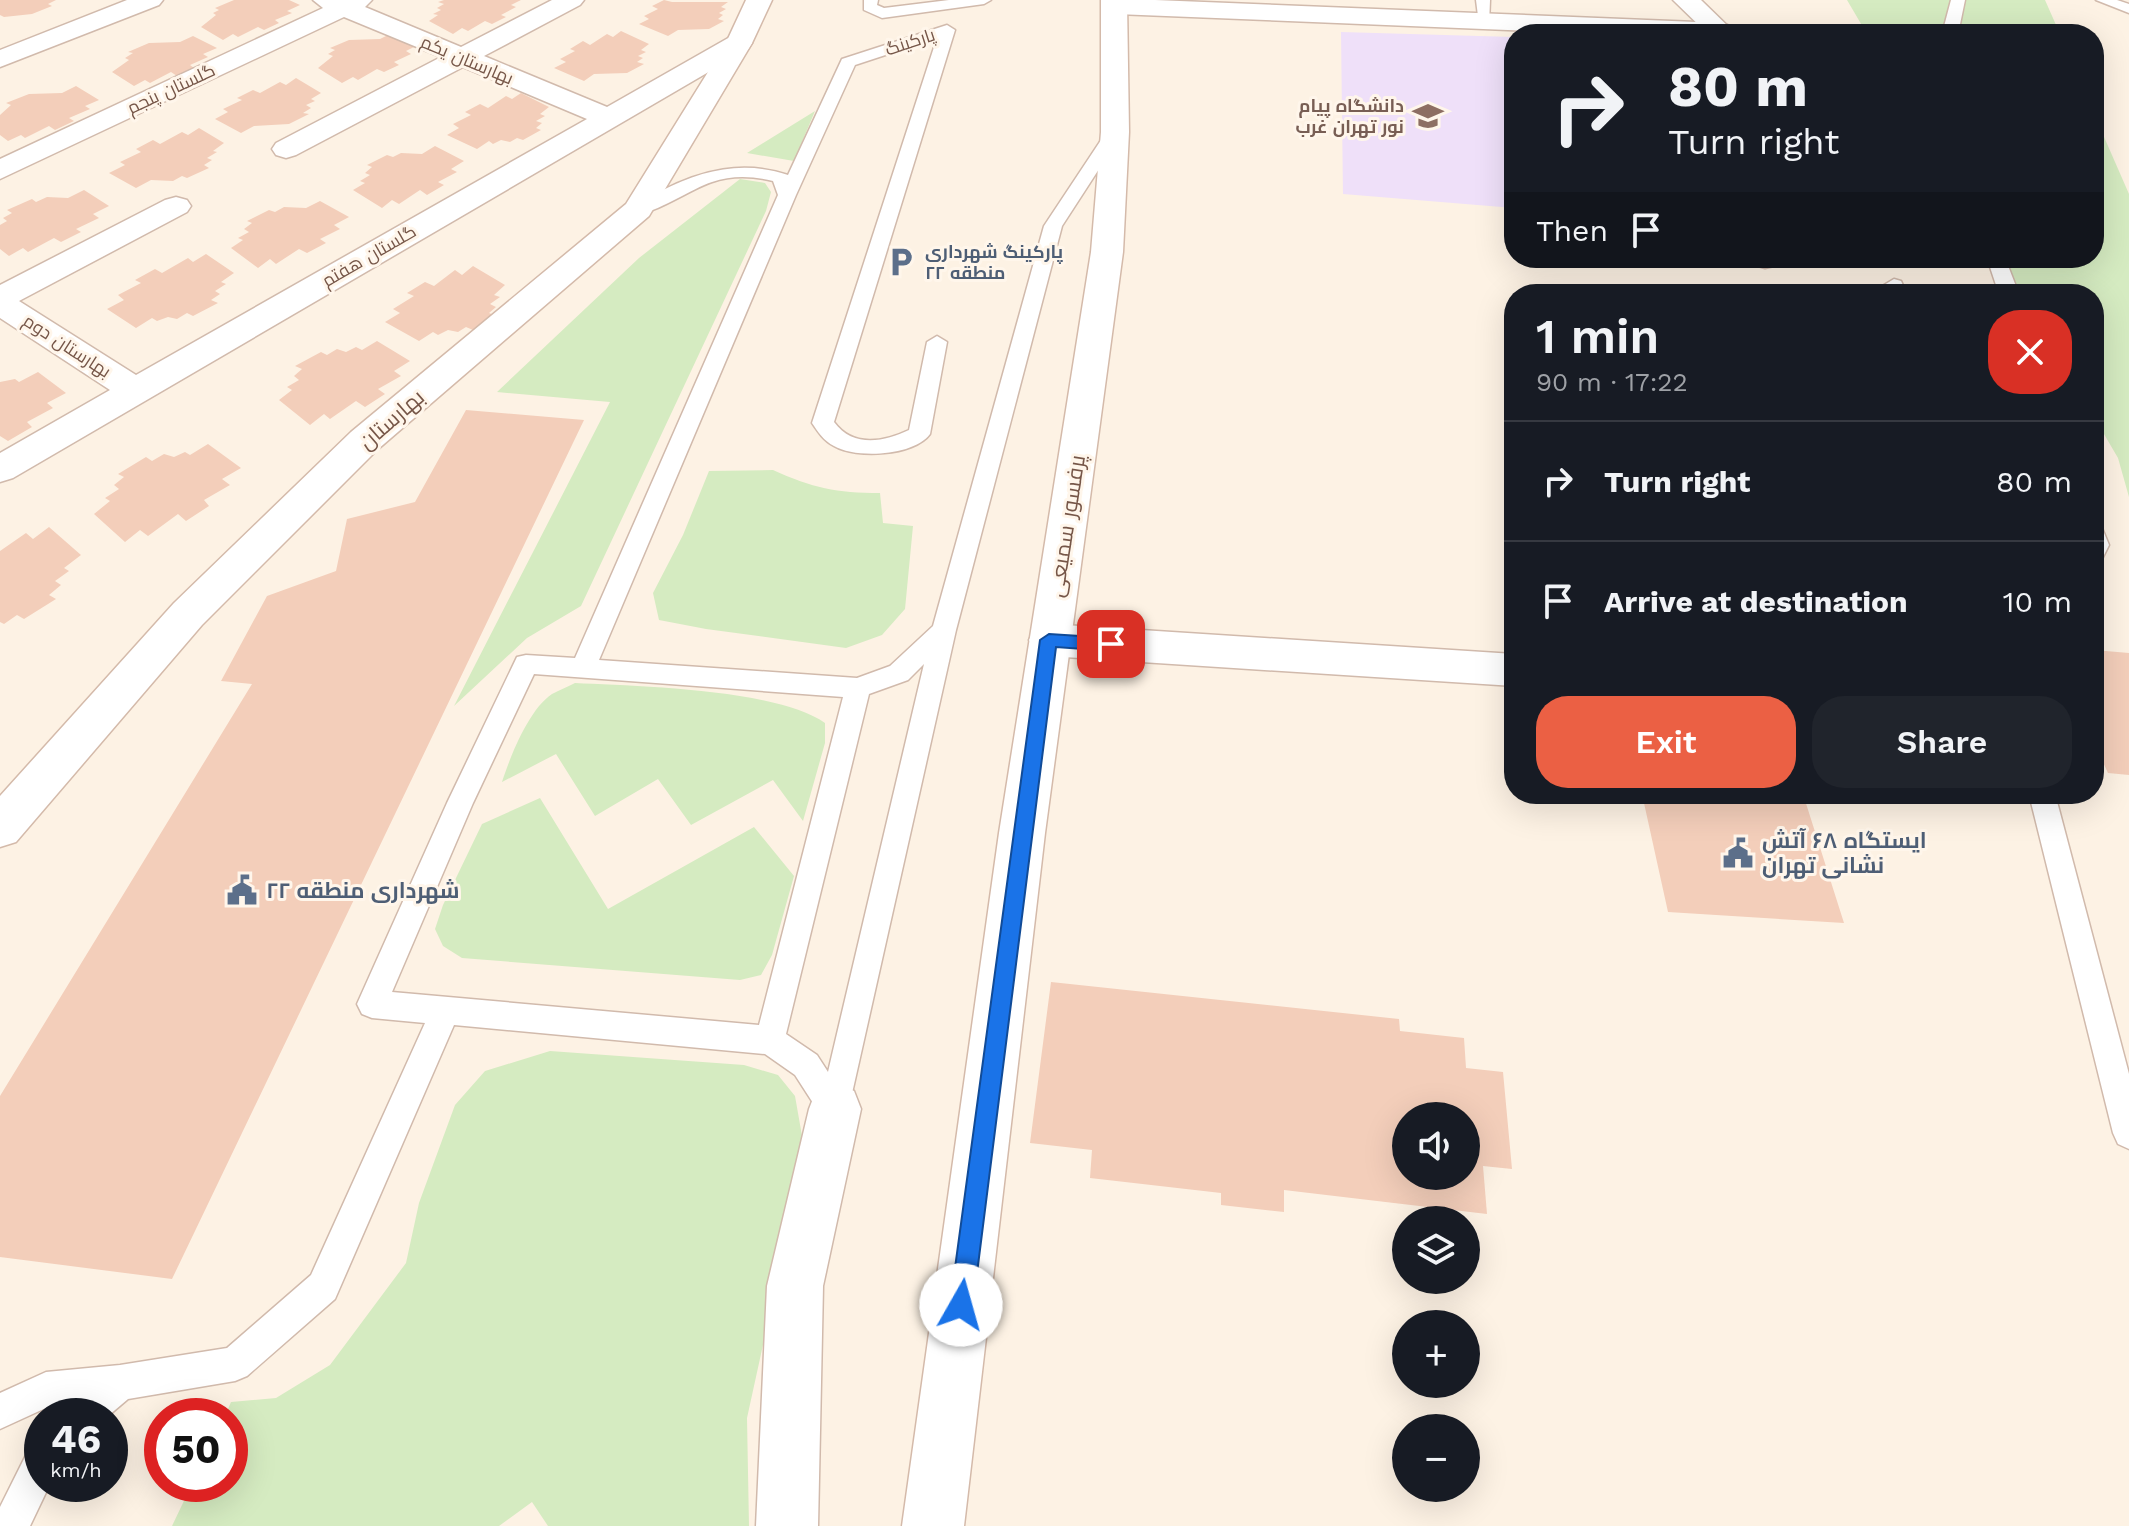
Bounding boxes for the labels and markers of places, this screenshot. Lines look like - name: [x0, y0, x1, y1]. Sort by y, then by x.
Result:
- place label: دانشگاه پیام نور تهران غرب: [1296, 95, 1404, 138]
- school or university icon: دانشگاه پیام نور تهران غرب: [1411, 99, 1445, 133]
- place label: پارکینگ شهرداری منطقه ۲۲: [925, 241, 1064, 283]
- parking icon: پارکینگ شهرداری منطقه ۲۲: [884, 245, 918, 279]
- pin: [1077, 610, 1145, 678]
- place label: ایستگاه ۶۸ آتش نشانی تهران: [1762, 828, 1927, 879]
- public building icon: ایستگاه ۶۸ آتش نشانی تهران: [1721, 836, 1755, 870]
- public building icon: شهرداری منطقه ۲۲: [225, 873, 259, 907]
- place label: شهرداری منطقه ۲۲: [266, 878, 460, 904]

